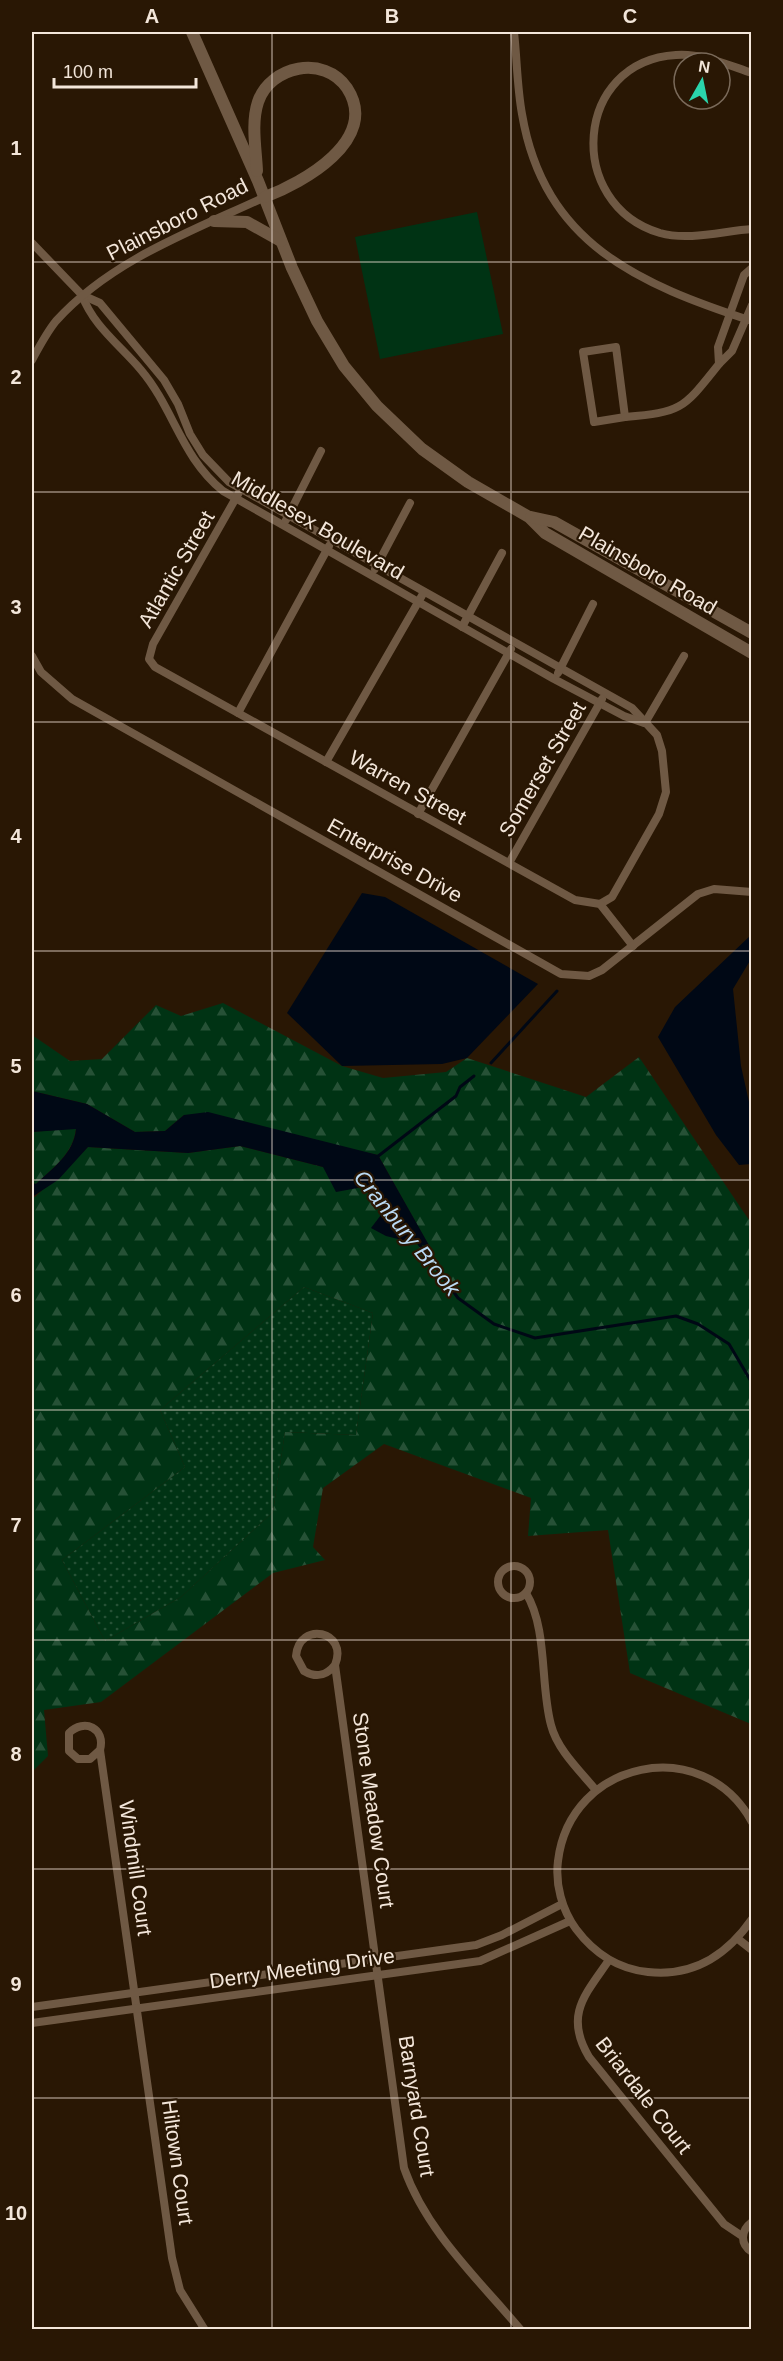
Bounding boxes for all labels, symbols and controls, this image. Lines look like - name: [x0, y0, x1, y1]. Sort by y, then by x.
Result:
- text: A: [145, 5, 159, 27]
- text: B: [385, 5, 399, 27]
- text: C: [623, 5, 637, 27]
- scale bar: [54, 51, 196, 89]
- north arrow: [672, 51, 732, 111]
- text: N: [697, 57, 711, 76]
- text: 100 m: [63, 62, 113, 82]
- text: 1: [10, 137, 22, 159]
- street label: Plainsboro Road: [103, 174, 251, 264]
- text: 2: [10, 366, 22, 388]
- street label: Middlesex Boulevard: [228, 466, 408, 584]
- street label: Atlantic Street: [133, 507, 219, 631]
- street label: Plainsboro Road: [575, 521, 721, 619]
- text: 3: [10, 596, 22, 618]
- street label: Somerset Street: [494, 697, 590, 840]
- street label: Warren Street: [346, 745, 471, 829]
- street label: Enterprise Drive: [324, 813, 466, 907]
- text: 4: [10, 825, 22, 847]
- text: 5: [10, 1055, 22, 1077]
- water label: Cranbury Brook: [349, 1165, 466, 1302]
- text: 6: [10, 1284, 22, 1306]
- text: 7: [10, 1514, 22, 1536]
- street label: Stone Meadow Court: [349, 1711, 399, 1909]
- text: 8: [10, 1743, 22, 1765]
- street label: Windmill Court: [115, 1799, 157, 1937]
- street label: Derry Meeting Drive: [208, 1944, 396, 1992]
- text: 9: [10, 1973, 22, 1995]
- street label: Briardale Court: [591, 2032, 697, 2158]
- street label: Barnyard Court: [395, 2034, 440, 2178]
- street label: Hiltown Court: [158, 2098, 198, 2226]
- text: 10: [5, 2202, 27, 2224]

